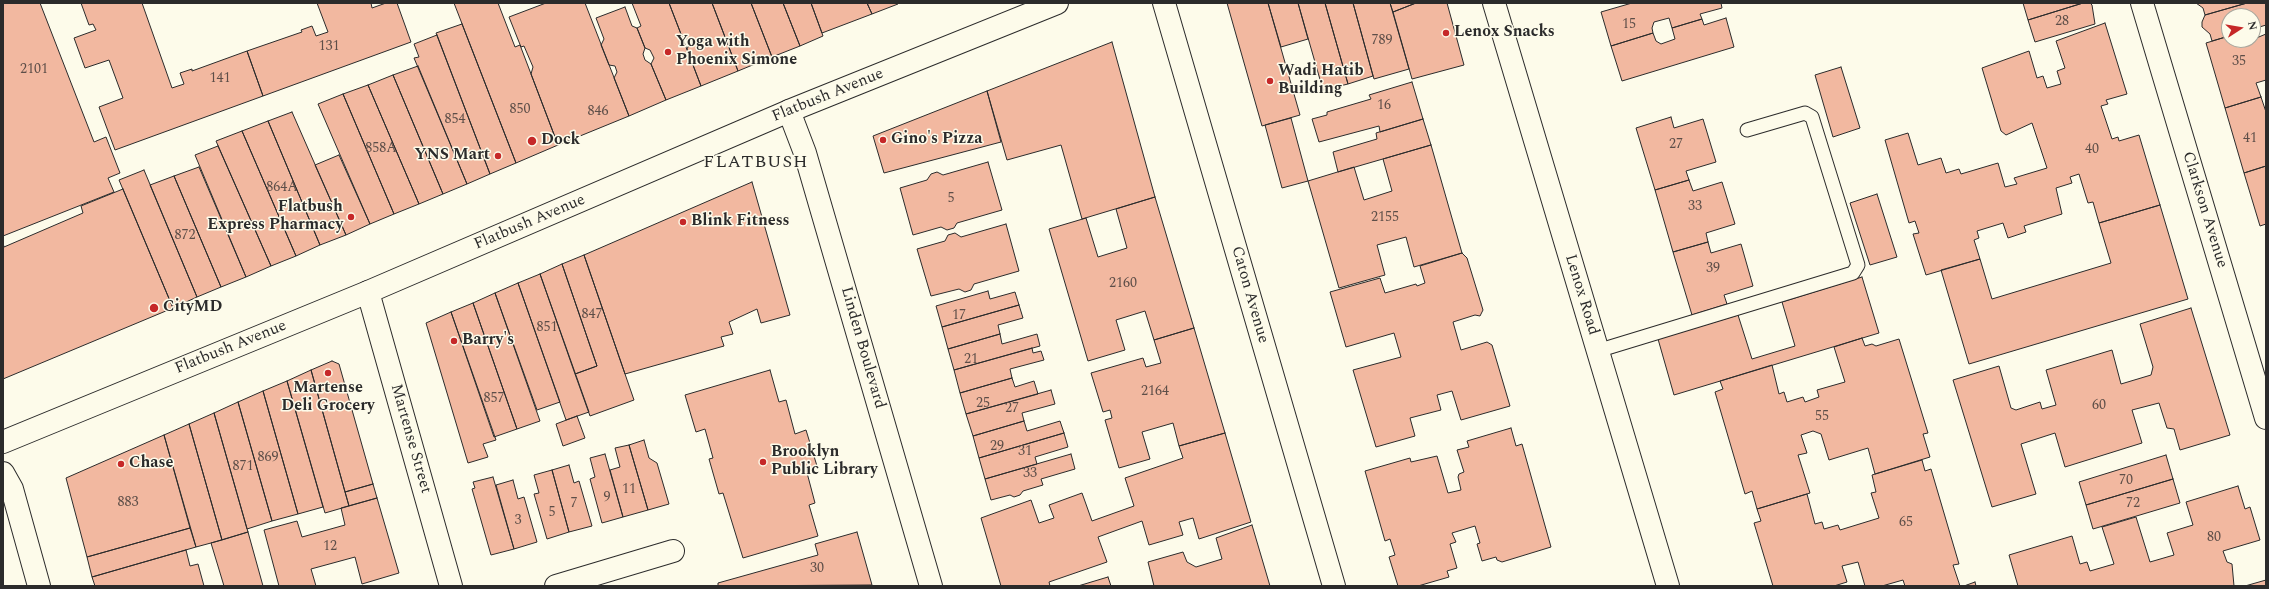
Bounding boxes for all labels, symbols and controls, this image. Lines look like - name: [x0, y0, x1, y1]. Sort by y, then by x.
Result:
- north arrow: [2221, 8, 2261, 48]
- house number: 28: [2055, 14, 2069, 30]
- house number: 15: [1622, 17, 1636, 33]
- text: N: [2243, 19, 2261, 32]
- place label: Lenox Snacks: [1454, 23, 1555, 43]
- marker: Lenox Snacks: [1441, 28, 1451, 38]
- place label: Yoga with Phoenix Simone: [676, 33, 797, 71]
- house number: 789: [1372, 33, 1392, 49]
- house number: 131: [319, 39, 339, 55]
- marker: Yoga with Phoenix Simone: [663, 47, 673, 57]
- house number: 35: [2232, 54, 2246, 70]
- house number: 2101: [20, 62, 48, 78]
- place label: Wadi Hatib Building: [1278, 62, 1363, 100]
- street label: Flatbush Avenue: [769, 65, 887, 127]
- house number: 141: [210, 71, 230, 87]
- marker: Wadi Hatib Building: [1265, 76, 1275, 86]
- house number: 16: [1377, 98, 1391, 114]
- house number: 850: [510, 102, 530, 118]
- house number: 846: [588, 104, 608, 120]
- house number: 854: [445, 112, 465, 128]
- place label: Gino's Pizza: [891, 130, 983, 150]
- place label: Dock: [541, 131, 580, 151]
- house number: 41: [2243, 131, 2257, 147]
- marker: Dock: [526, 135, 538, 147]
- marker: Gino's Pizza: [878, 135, 888, 145]
- house number: 27: [1669, 137, 1683, 153]
- house number: 858A: [365, 141, 397, 157]
- house number: 40: [2085, 142, 2099, 158]
- place label: YNS Mart: [415, 146, 490, 166]
- street label: Clarkson Avenue: [2177, 149, 2231, 271]
- marker: YNS Mart: [493, 151, 503, 161]
- district label: FLATBUSH: [703, 152, 809, 174]
- house number: 864A: [266, 180, 298, 196]
- street label: Flatbush Avenue: [472, 191, 588, 255]
- house number: 5: [948, 191, 954, 207]
- place label: Flatbush Express Pharmacy: [207, 198, 343, 236]
- house number: 33: [1688, 199, 1702, 215]
- house number: 2155: [1371, 210, 1399, 226]
- marker: Flatbush Express Pharmacy: [346, 212, 356, 222]
- place label: Blink Fitness: [691, 212, 790, 232]
- marker: Blink Fitness: [678, 217, 688, 227]
- house number: 872: [175, 228, 195, 244]
- street label: Caton Avenue: [1226, 244, 1272, 346]
- street label: Lenox Road: [1560, 252, 1602, 338]
- house number: 39: [1706, 261, 1720, 277]
- house number: 2160: [1109, 276, 1137, 292]
- street label: Linden Boulevard: [835, 285, 889, 411]
- place label: CityMD: [163, 298, 222, 318]
- marker: CityMD: [148, 302, 160, 314]
- house number: 847: [582, 307, 602, 323]
- house number: 17: [952, 308, 966, 324]
- street label: Flatbush Avenue: [172, 317, 290, 379]
- house number: 851: [537, 320, 557, 336]
- place label: Barry's: [462, 331, 514, 351]
- marker: Barry's: [449, 336, 459, 346]
- house number: 21: [964, 352, 978, 368]
- marker: Martense Deli Grocery: [323, 368, 333, 378]
- place label: Martense Deli Grocery: [281, 379, 375, 417]
- street label: Martense Street: [385, 382, 435, 496]
- house number: 2164: [1141, 384, 1169, 400]
- house number: 857: [484, 391, 504, 407]
- house number: 25: [976, 396, 990, 412]
- house number: 60: [2092, 398, 2106, 414]
- house number: 27: [1005, 401, 1019, 417]
- house number: 55: [1815, 409, 1829, 425]
- house number: 29: [990, 439, 1004, 455]
- place label: Brooklyn Public Library: [771, 443, 878, 481]
- house number: 31: [1018, 444, 1032, 460]
- house number: 869: [258, 450, 278, 466]
- place label: Chase: [129, 454, 173, 474]
- marker: Brooklyn Public Library: [758, 457, 768, 467]
- marker: Chase: [116, 459, 126, 469]
- house number: 871: [233, 459, 253, 475]
- house number: 33: [1023, 466, 1037, 482]
- house number: 70: [2119, 473, 2133, 489]
- house number: 11: [622, 482, 636, 498]
- house number: 9: [604, 490, 610, 506]
- house number: 883: [118, 495, 138, 511]
- house number: 7: [571, 496, 577, 512]
- house number: 72: [2126, 496, 2140, 512]
- house number: 5: [549, 505, 555, 521]
- house number: 3: [515, 513, 521, 529]
- house number: 65: [1899, 515, 1913, 531]
- house number: 80: [2207, 530, 2221, 546]
- house number: 12: [323, 539, 337, 555]
- house number: 30: [810, 561, 824, 577]

